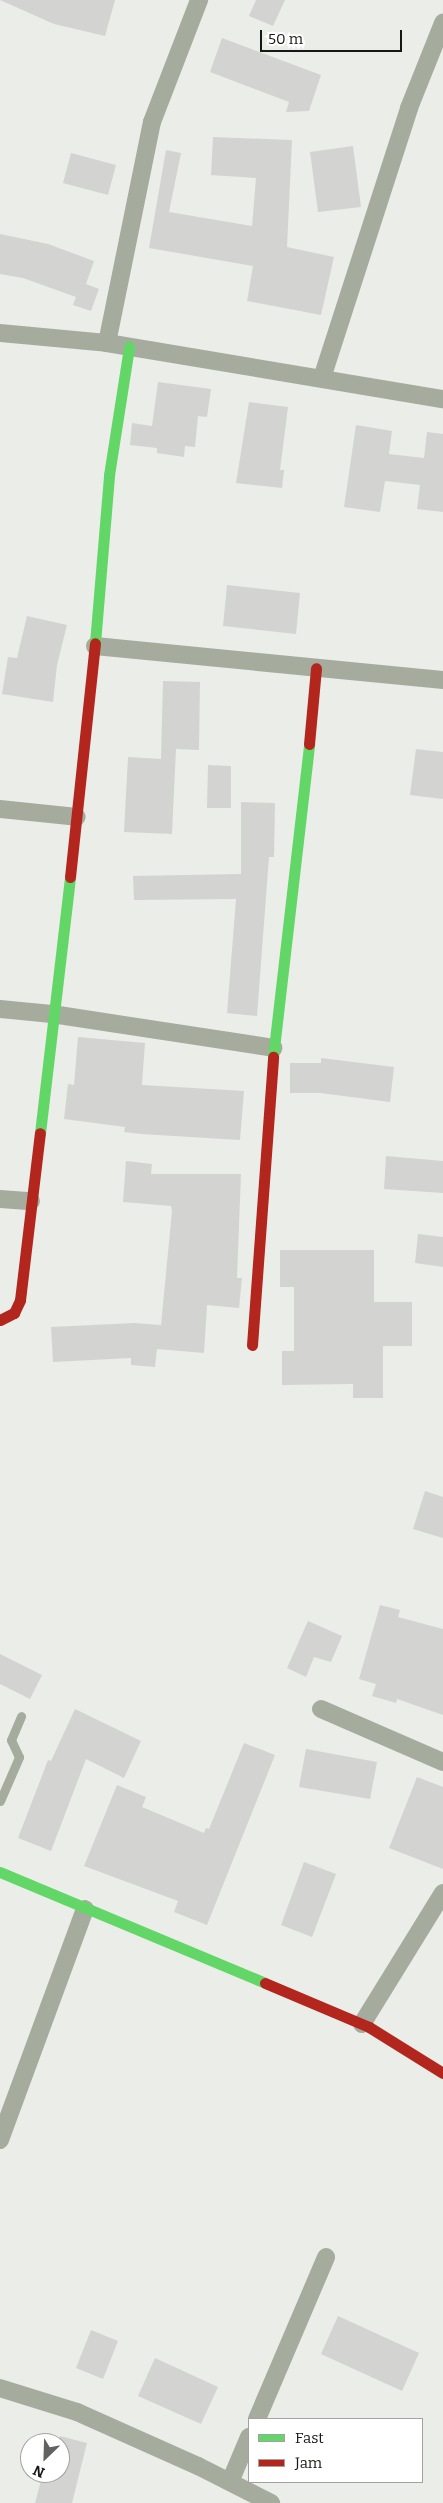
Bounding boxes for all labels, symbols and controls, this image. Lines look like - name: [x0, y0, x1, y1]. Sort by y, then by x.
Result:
- scale bar: [263, 20, 406, 52]
- text: 50 m: [268, 30, 303, 48]
- legend: [248, 2418, 423, 2483]
- text: Fast: [295, 2429, 324, 2447]
- north arrow: [20, 2433, 70, 2483]
- text: Jam: [295, 2454, 322, 2472]
- text: N: [31, 2461, 47, 2481]

